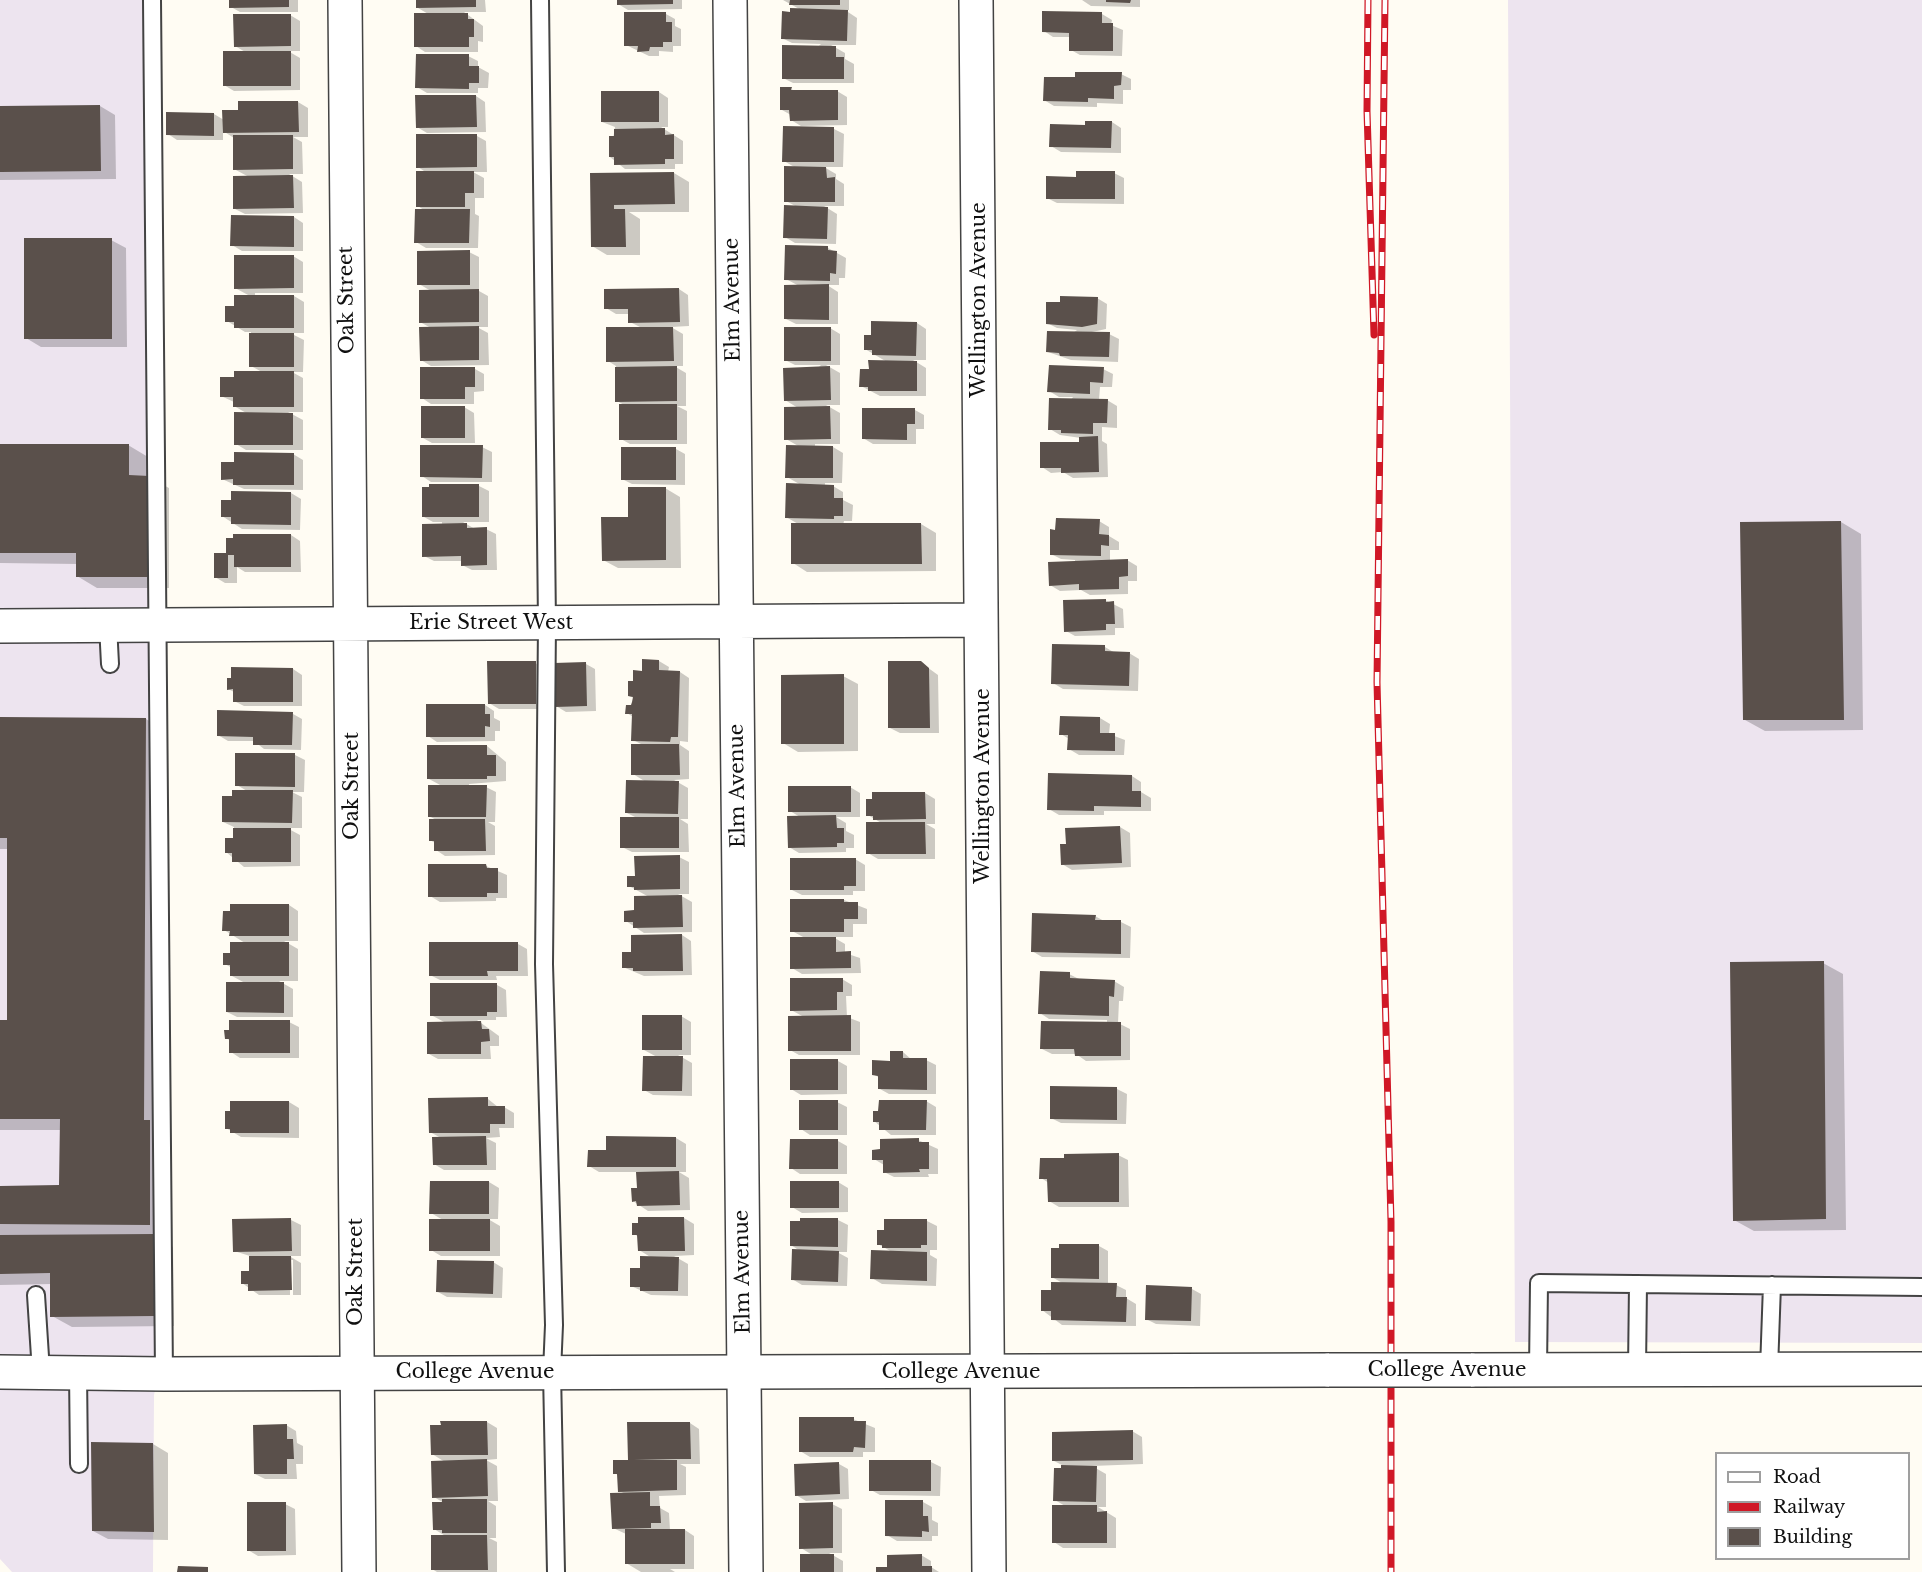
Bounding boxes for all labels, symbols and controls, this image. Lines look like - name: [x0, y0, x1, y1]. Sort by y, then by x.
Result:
- street label: Wellington Avenue: [967, 202, 991, 398]
- street label: Elm Avenue: [720, 238, 746, 362]
- street label: Oak Street: [334, 246, 360, 354]
- street label: Erie Street West: [409, 611, 573, 635]
- street label: Wellington Avenue: [971, 688, 995, 884]
- street label: Elm Avenue: [725, 724, 751, 848]
- street label: Oak Street: [340, 732, 364, 840]
- street label: Elm Avenue: [730, 1210, 756, 1334]
- street label: Oak Street: [344, 1218, 368, 1326]
- street label: College Avenue: [1368, 1358, 1526, 1382]
- street label: College Avenue: [396, 1360, 554, 1384]
- street label: College Avenue: [882, 1360, 1040, 1384]
- legend: [1715, 1452, 1910, 1560]
- text: Road: [1773, 1466, 1821, 1488]
- text: Railway: [1773, 1496, 1845, 1518]
- text: Building: [1773, 1526, 1852, 1548]

